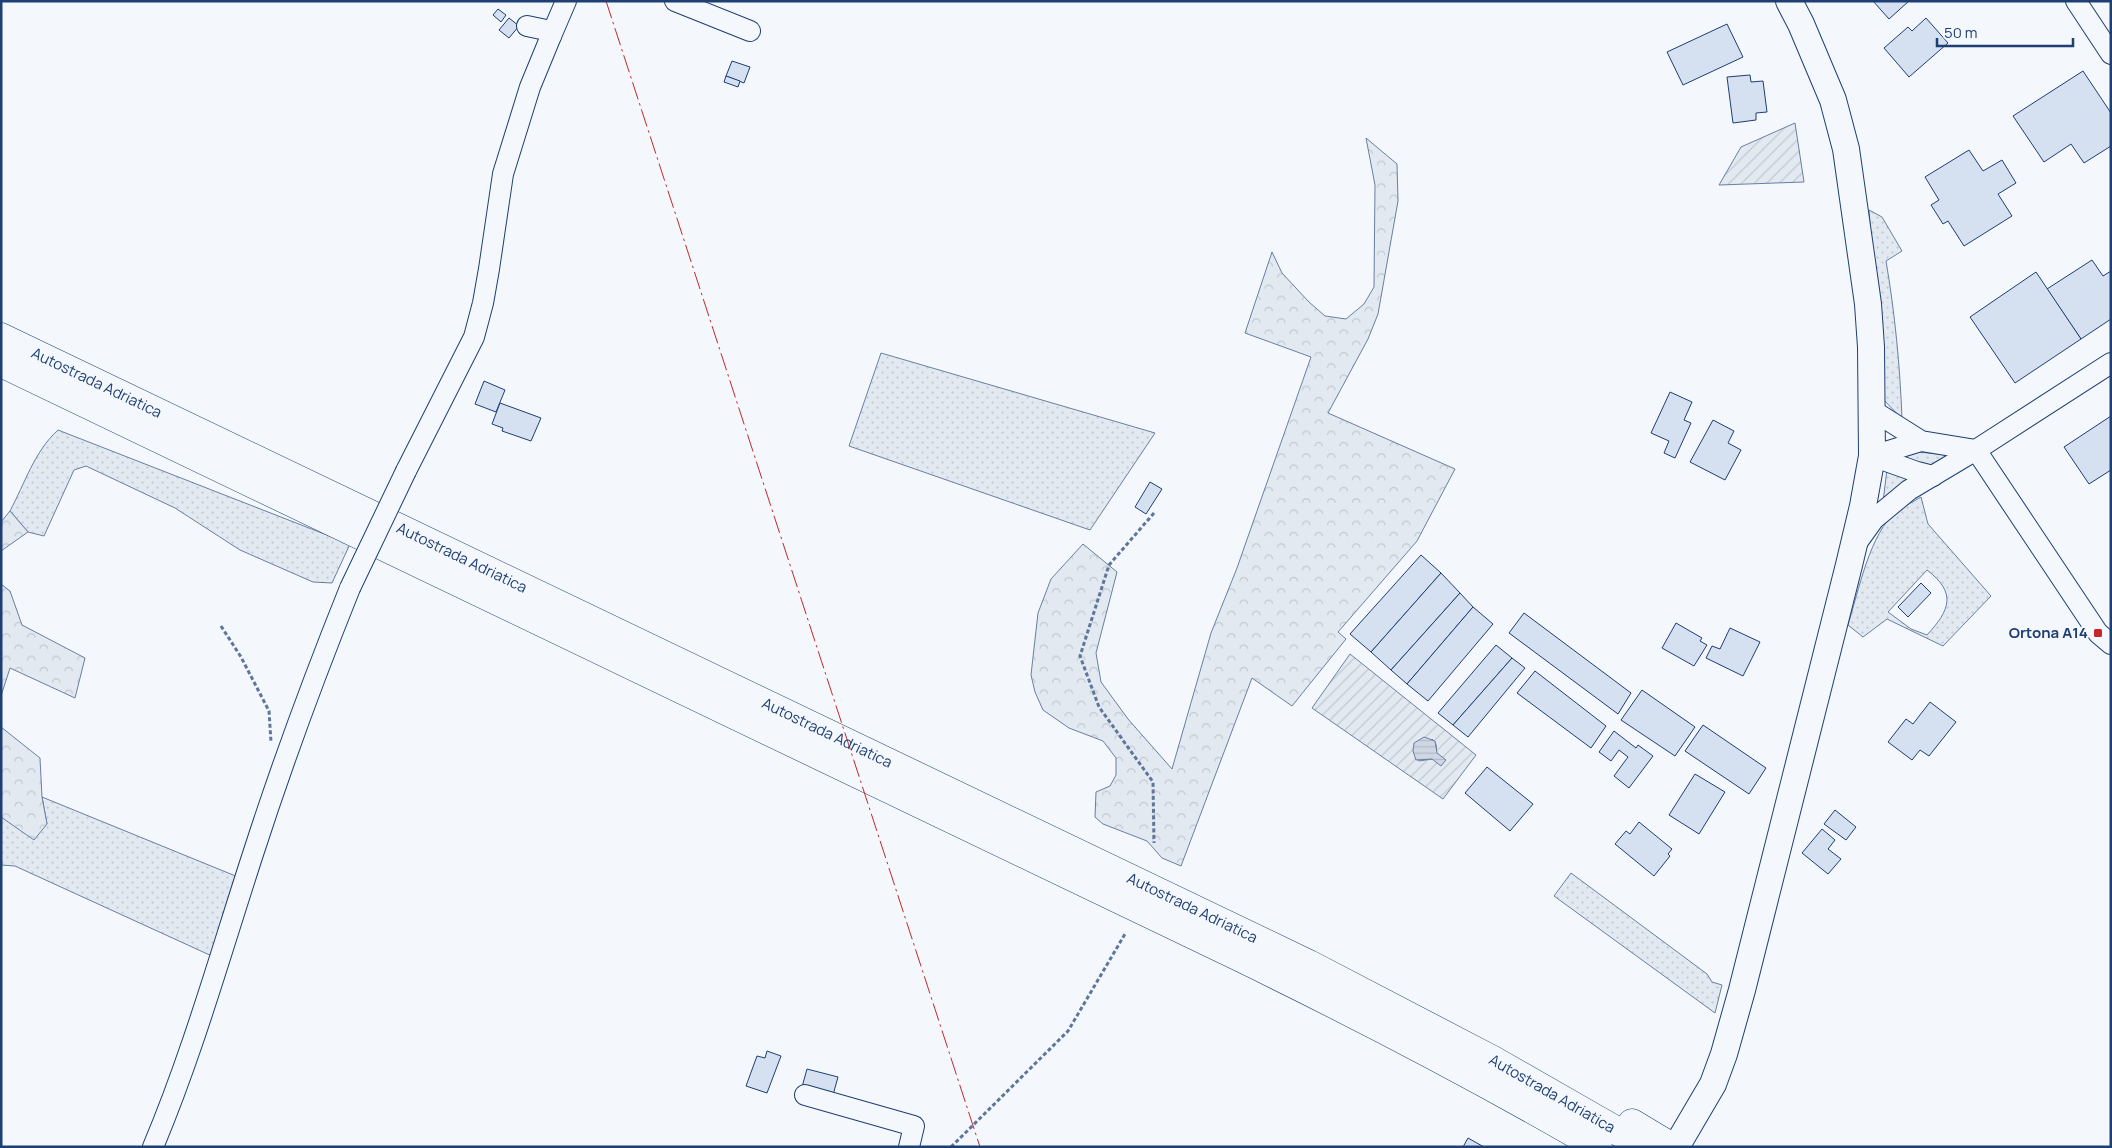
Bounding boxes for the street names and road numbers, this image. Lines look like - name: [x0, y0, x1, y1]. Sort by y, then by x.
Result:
- street label: Autostrada Adriatica: [28, 342, 166, 423]
- street label: Autostrada Adriatica: [393, 517, 531, 598]
- street label: Autostrada Adriatica: [758, 692, 896, 773]
- street label: Autostrada Adriatica: [1124, 867, 1261, 948]
- street label: Autostrada Adriatica: [1485, 1049, 1619, 1138]

